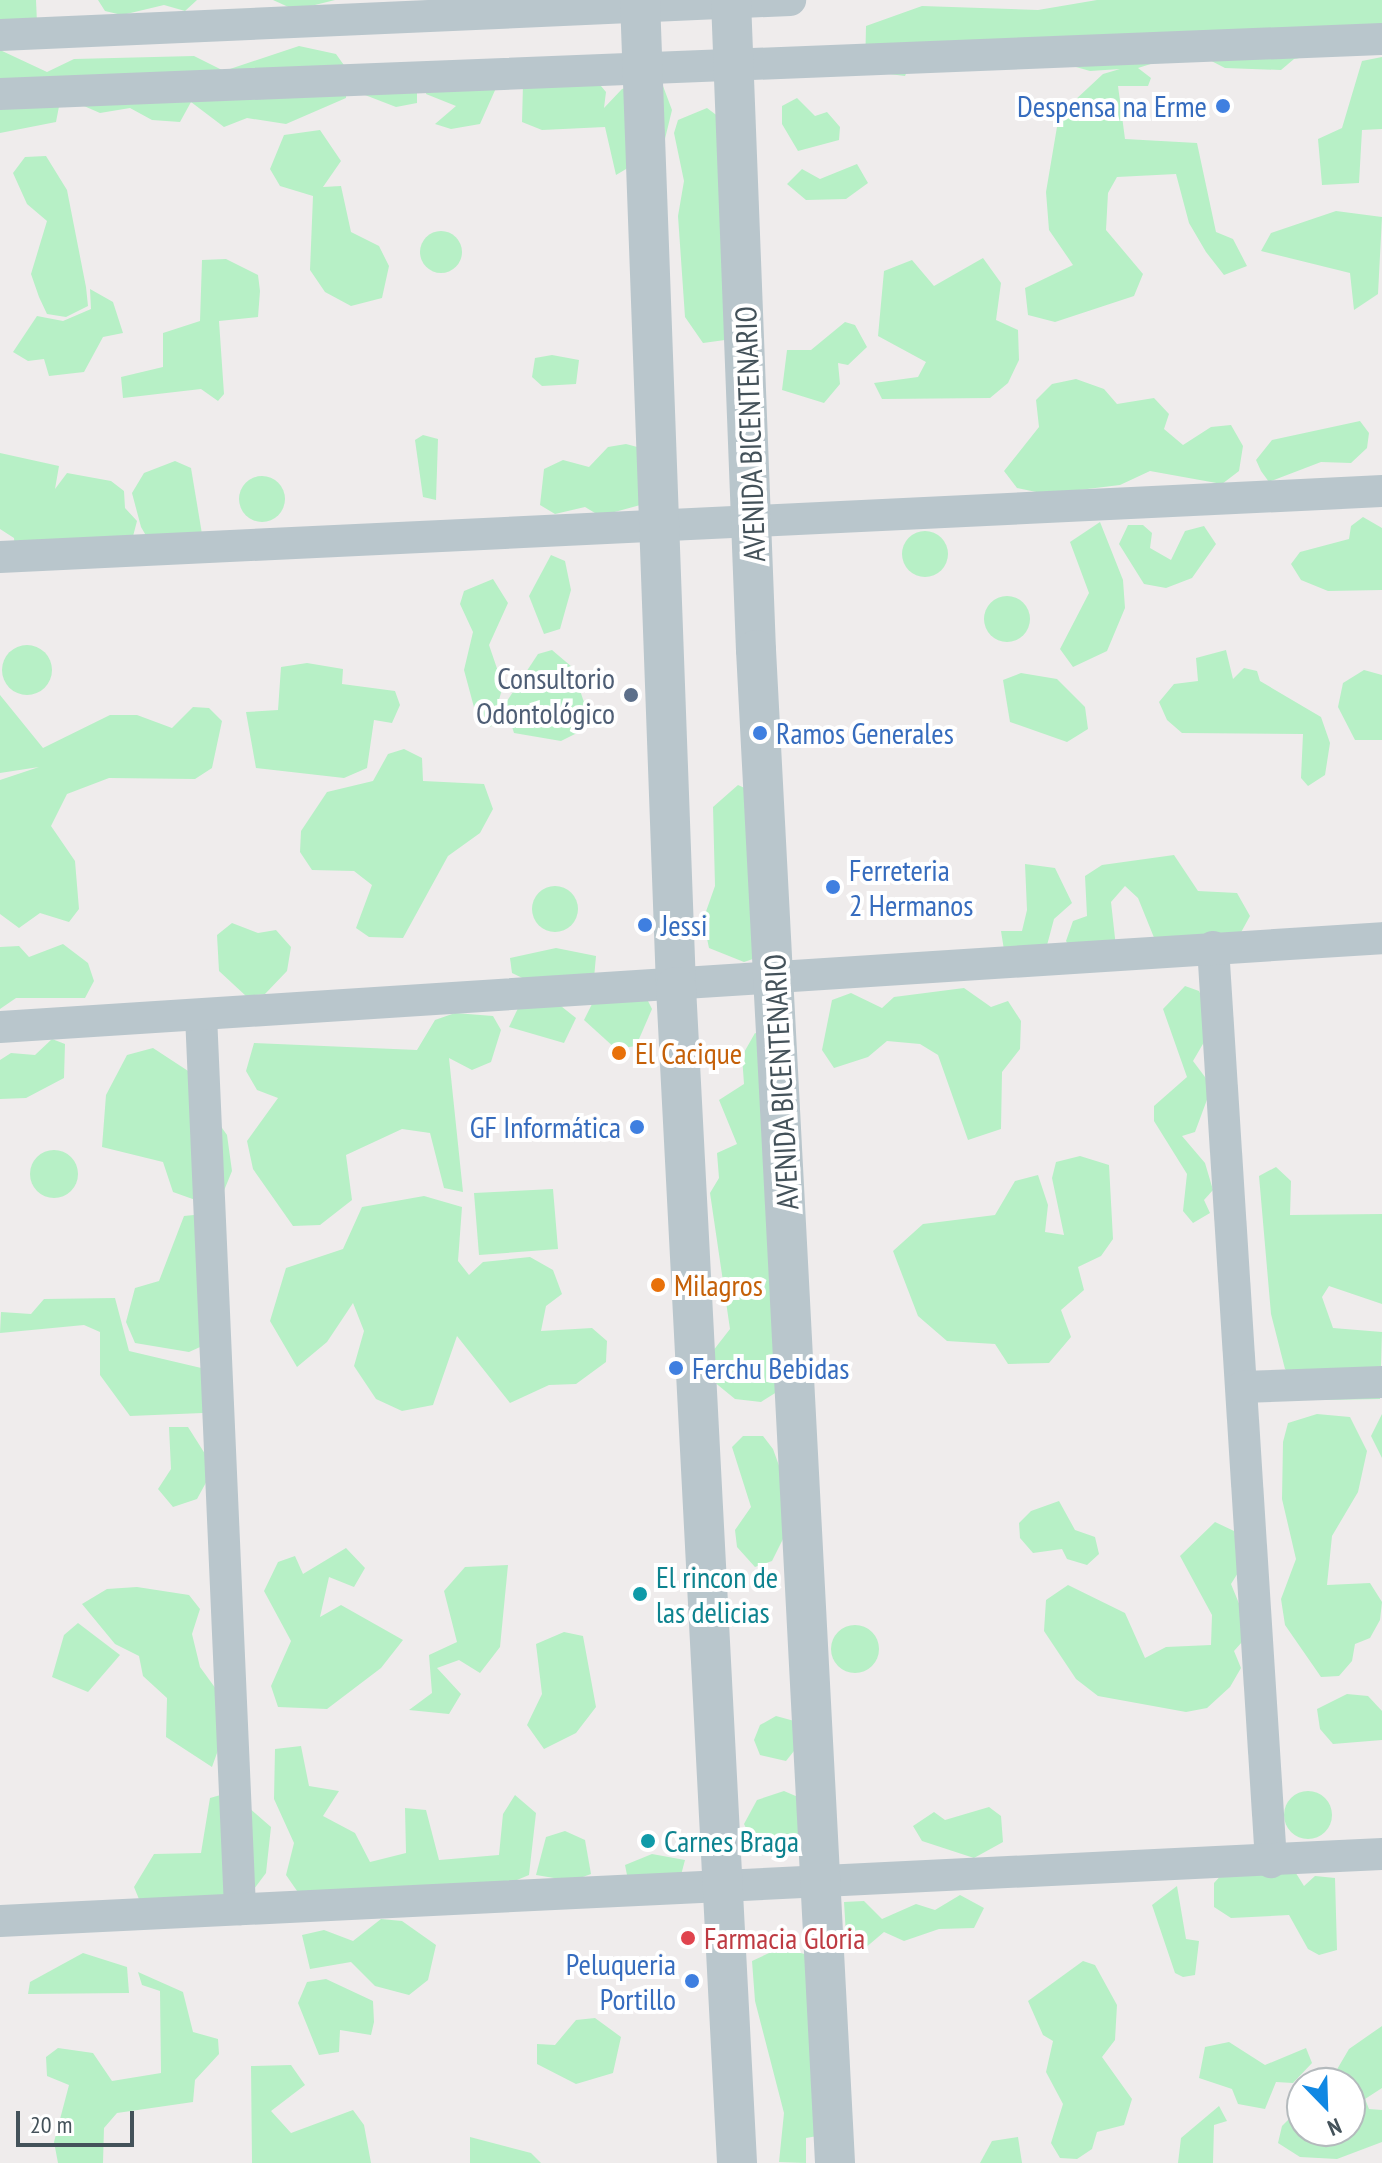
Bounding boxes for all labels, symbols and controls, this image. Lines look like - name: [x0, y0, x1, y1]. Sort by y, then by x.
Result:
- place label: Despensa na Erme: [1017, 88, 1207, 124]
- marker: Despensa na Erme: [1214, 97, 1232, 115]
- street label: AVENIDA BICENTENARIO: [728, 305, 772, 563]
- place label: Consultorio Odontológico: [476, 660, 615, 730]
- marker: Consultorio Odontológico: [622, 686, 640, 704]
- place label: Ramos Generales: [776, 715, 954, 751]
- marker: Ramos Generales: [751, 724, 769, 742]
- place label: Ferreteria 2 Hermanos: [849, 852, 973, 922]
- marker: Ferreteria 2 Hermanos: [824, 878, 842, 896]
- place label: Jessi: [661, 907, 707, 943]
- marker: Jessi: [636, 916, 654, 934]
- street label: AVENIDA BICENTENARIO: [756, 953, 806, 1211]
- place label: El Cacique: [635, 1035, 742, 1071]
- marker: El Cacique: [610, 1044, 628, 1062]
- place label: GF Informática: [470, 1109, 621, 1145]
- marker: GF Informática: [628, 1118, 646, 1136]
- place label: Milagros: [674, 1267, 763, 1303]
- marker: Milagros: [649, 1276, 667, 1294]
- place label: Ferchu Bebidas: [692, 1350, 849, 1386]
- marker: Ferchu Bebidas: [667, 1359, 685, 1377]
- place label: El rincon de las delicias: [656, 1559, 778, 1630]
- marker: El rincon de las delicias: [631, 1585, 649, 1603]
- place label: Carnes Braga: [664, 1823, 799, 1859]
- marker: Carnes Braga: [639, 1832, 657, 1850]
- place label: Farmacia Gloria: [704, 1920, 865, 1956]
- marker: Farmacia Gloria: [679, 1929, 697, 1947]
- place label: Peluqueria Portillo: [566, 1946, 676, 2016]
- marker: Peluqueria Portillo: [683, 1972, 701, 1990]
- north arrow: [1286, 2067, 1366, 2147]
- scale bar: [20, 2095, 138, 2145]
- text: 20 m: [30, 2109, 72, 2140]
- text: N: [1324, 2112, 1346, 2142]

